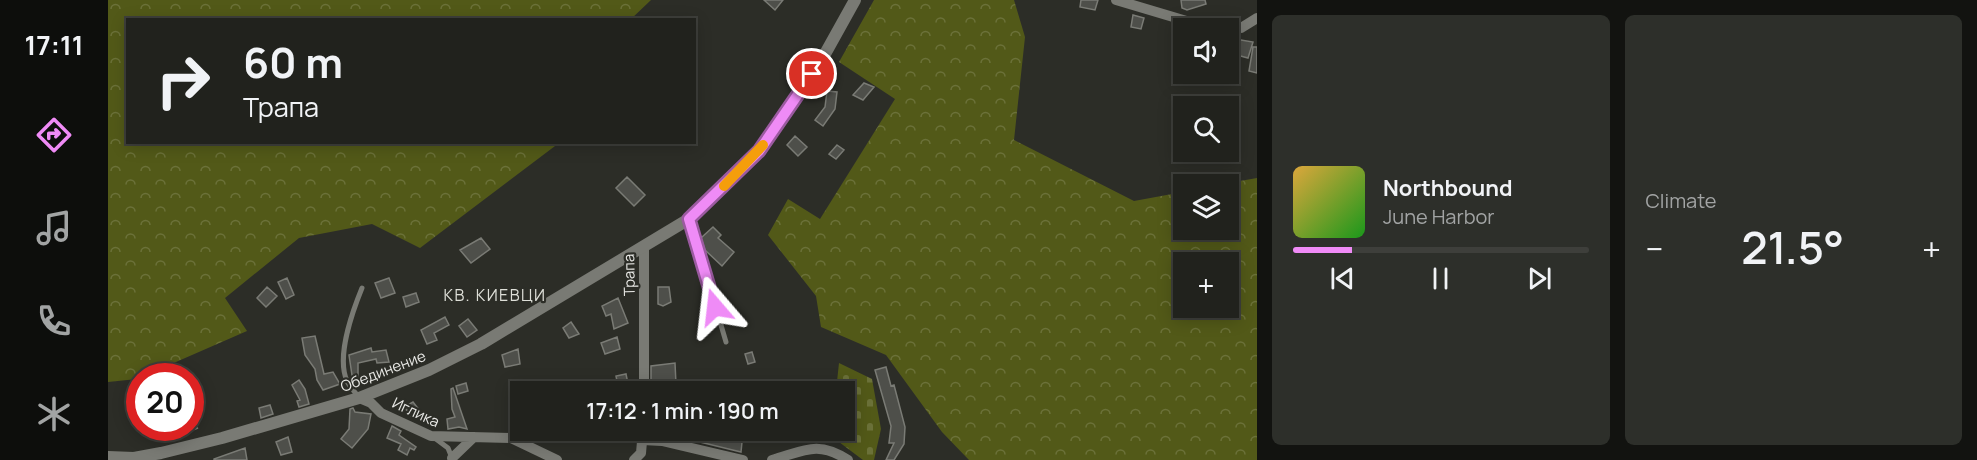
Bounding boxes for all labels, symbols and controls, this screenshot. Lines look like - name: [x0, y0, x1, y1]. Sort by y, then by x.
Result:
- map controls: [1173, 18, 1239, 318]
- button: sound: [1173, 18, 1239, 84]
- text: 17:11: [24, 26, 84, 63]
- text: 60 m: [243, 33, 343, 91]
- icon: right: [144, 42, 222, 120]
- pin: [786, 48, 837, 99]
- icon: arrive: [795, 57, 828, 90]
- text: Трапа: [243, 88, 319, 125]
- button: search: [1173, 96, 1239, 162]
- icon: directions: [33, 114, 75, 156]
- text: Northbound: [1383, 173, 1513, 203]
- button: layers: [1173, 174, 1239, 240]
- text: Climate: [1646, 187, 1717, 214]
- text: June Harbor: [1383, 203, 1495, 230]
- icon: music: [33, 207, 75, 249]
- text: 21.5°: [1741, 216, 1844, 278]
- text: −: [1646, 226, 1663, 271]
- text: +: [1922, 226, 1941, 271]
- button: +: [1173, 252, 1239, 318]
- street label: Трапа: [618, 254, 640, 296]
- icon: previous: [1326, 262, 1359, 295]
- icon: pause: [1424, 262, 1457, 295]
- icon: next: [1523, 262, 1556, 295]
- position arrow: [683, 275, 747, 339]
- district label: КВ. КИЕВЦИ: [444, 284, 546, 306]
- icon: phone: [33, 300, 75, 342]
- street label: Обединение: [337, 345, 429, 397]
- speed limit sign: 20: [126, 363, 204, 441]
- street label: Иглика: [389, 392, 443, 432]
- icon: climate: [33, 393, 75, 435]
- text: 17:12 · 1 min · 190 m: [586, 396, 779, 426]

